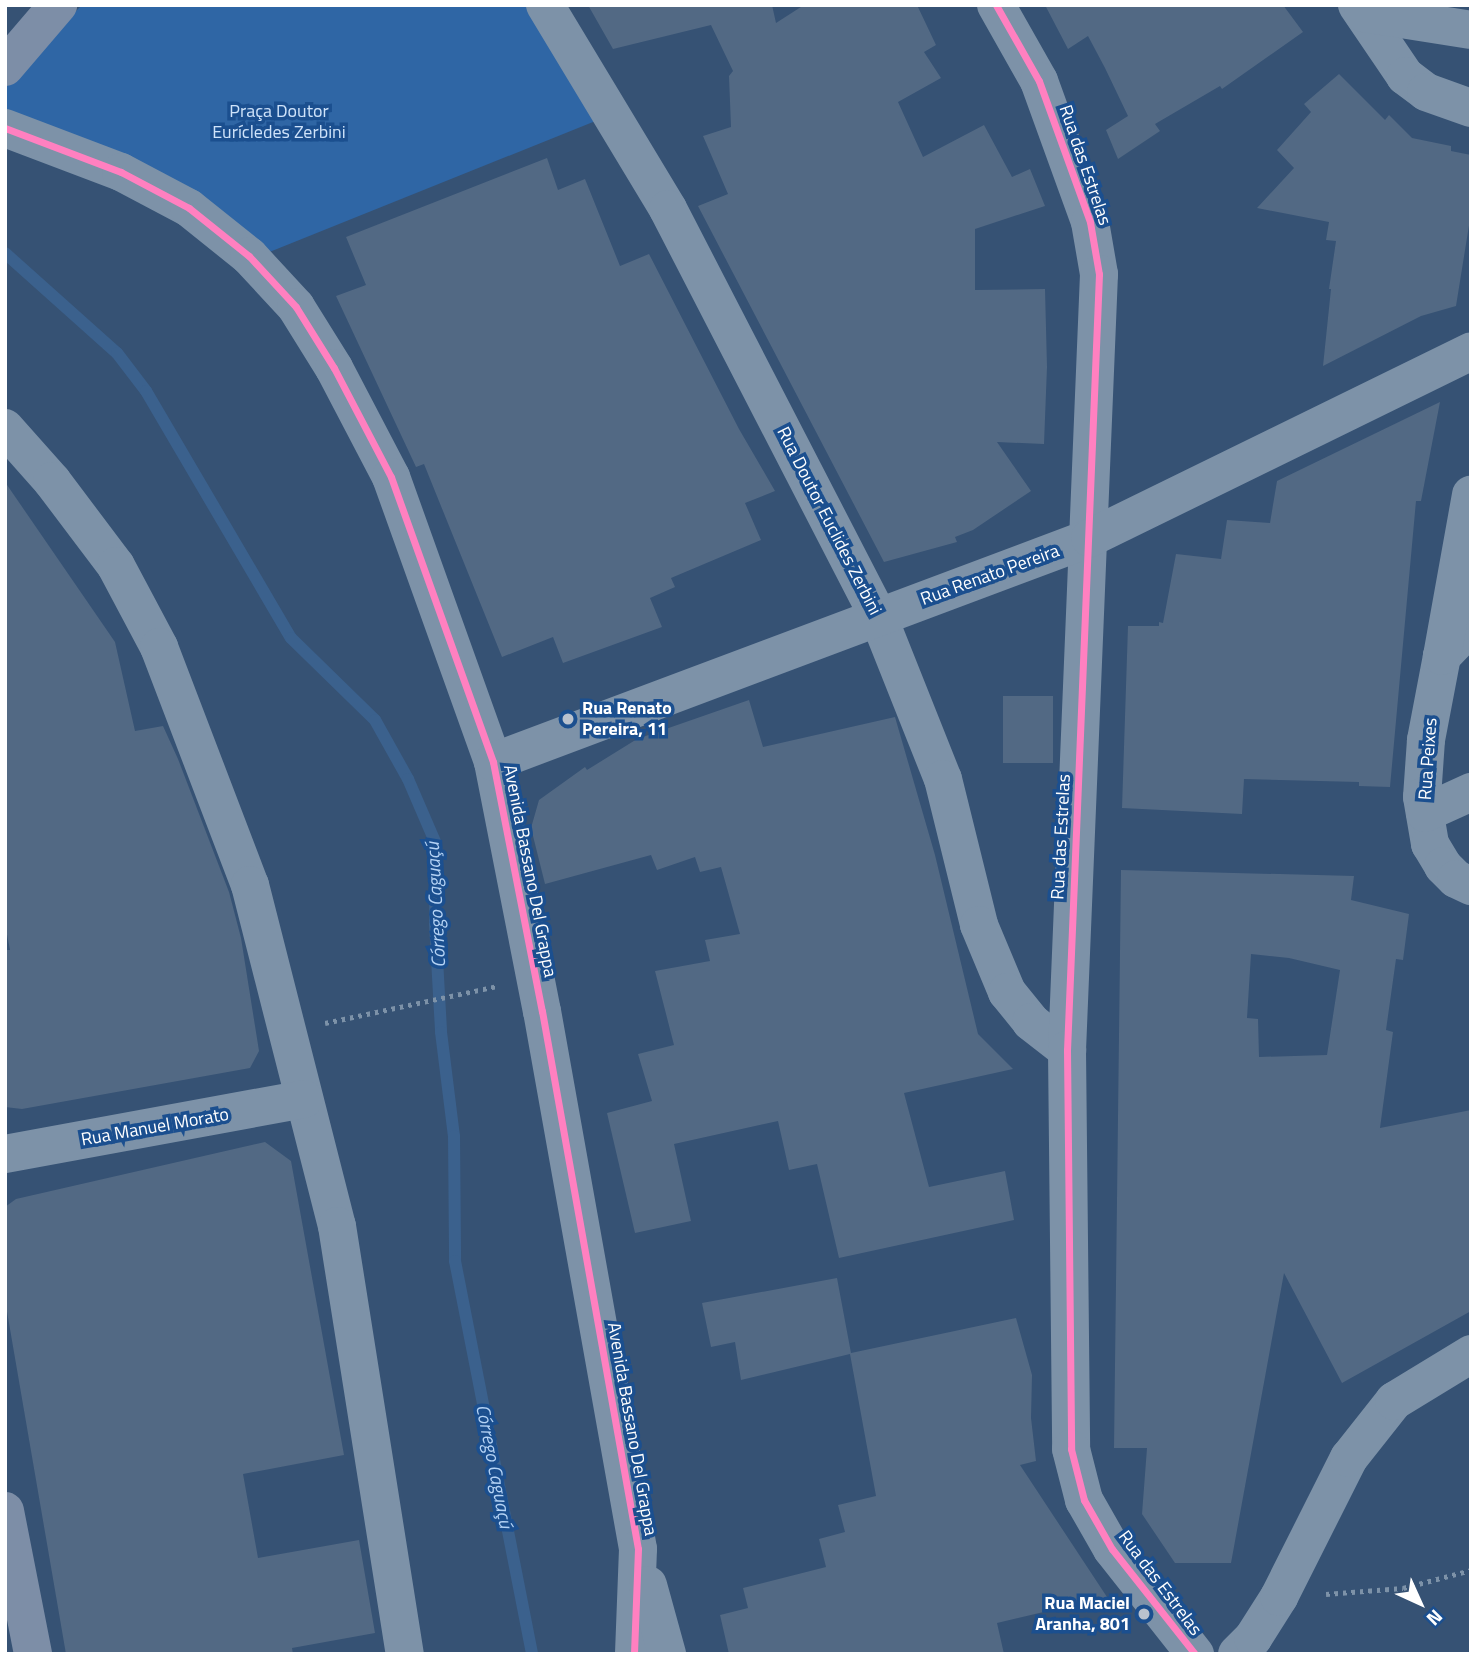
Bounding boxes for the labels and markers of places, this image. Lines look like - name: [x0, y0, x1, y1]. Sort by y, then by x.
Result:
- place label: Rua Renato Pereira, 11: [582, 698, 672, 740]
- marker: Rua Renato Pereira, 11: [560, 711, 576, 727]
- place label: Rua Maciel Aranha, 801: [1035, 1593, 1130, 1636]
- marker: Rua Maciel Aranha, 801: [1136, 1606, 1152, 1622]

